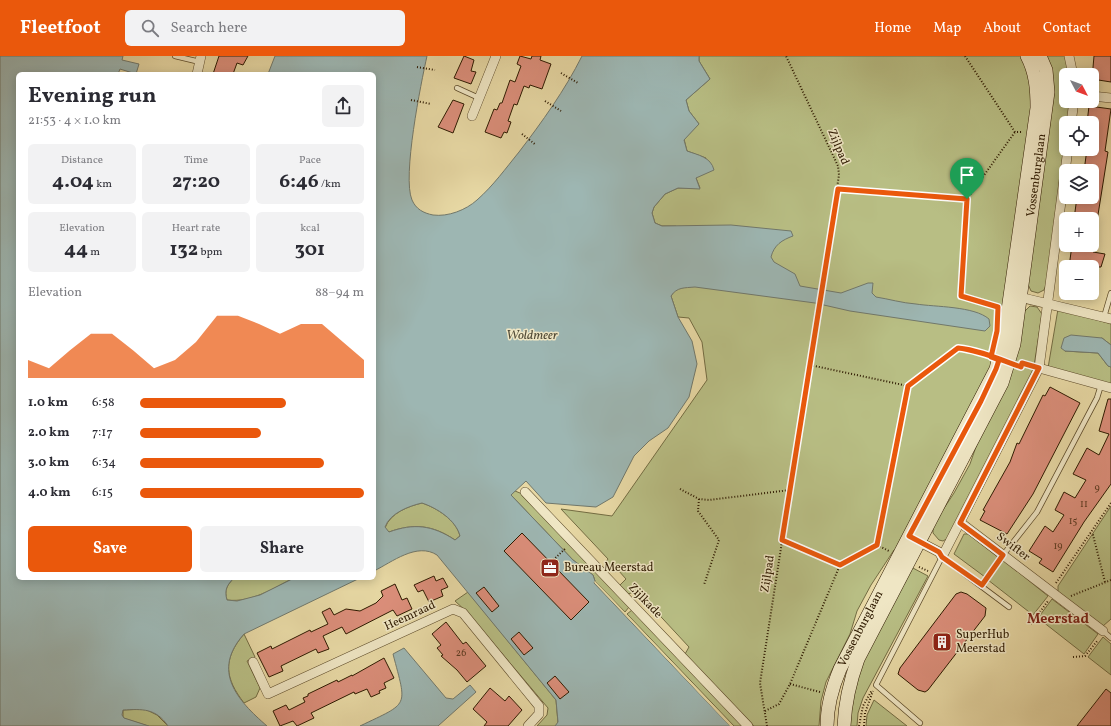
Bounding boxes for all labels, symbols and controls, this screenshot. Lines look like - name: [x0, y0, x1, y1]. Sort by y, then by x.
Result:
- search box: [125, 10, 405, 46]
- text: Fleetfoot: [20, 15, 101, 41]
- icon: search: [139, 17, 161, 39]
- text: Search here: [171, 18, 247, 39]
- text: Home: [874, 19, 911, 38]
- text: Map: [933, 19, 961, 38]
- text: About: [983, 19, 1021, 38]
- text: Contact: [1043, 19, 1091, 38]
- north arrow: [1059, 68, 1099, 108]
- map controls: [1059, 68, 1099, 300]
- text: Evening run: [28, 81, 157, 112]
- button: share: [322, 85, 364, 127]
- text: 21:53 · 4 × 1.0 km: [28, 112, 121, 130]
- button: locate: [1059, 116, 1099, 156]
- street label: Zijlpad: [823, 127, 853, 168]
- street label: Vossenburglaan: [1023, 133, 1050, 218]
- text: Distance: [61, 153, 103, 168]
- text: Time: [184, 153, 208, 168]
- text: Pace: [299, 153, 321, 168]
- pin: [950, 158, 984, 199]
- icon: arrive: [956, 164, 978, 186]
- button: layers: [1059, 164, 1099, 204]
- text: 4.04: [52, 168, 94, 196]
- text: 27:20: [172, 168, 220, 196]
- text: 6:46: [279, 168, 319, 196]
- text: km: [94, 177, 112, 192]
- text: /km: [319, 177, 341, 192]
- button: +: [1059, 212, 1099, 252]
- text: Elevation: [59, 221, 105, 236]
- text: Heart rate: [172, 221, 220, 236]
- text: kcal: [300, 221, 320, 236]
- text: 44: [64, 236, 88, 264]
- text: 132: [170, 236, 198, 264]
- text: 301: [295, 236, 325, 264]
- text: m: [88, 245, 100, 260]
- text: bpm: [198, 245, 222, 260]
- button: −: [1059, 260, 1099, 300]
- text: Elevation: [28, 284, 82, 302]
- text: 88–94 m: [315, 284, 364, 302]
- water label: Woldmeer: [506, 327, 558, 345]
- text: 1.0 km: [28, 394, 68, 412]
- text: 6:58: [92, 394, 115, 412]
- text: 2.0 km: [28, 424, 70, 442]
- text: 7:17: [92, 424, 113, 442]
- text: 3.0 km: [28, 454, 69, 472]
- text: 6:34: [92, 454, 116, 472]
- house number: 9: [1094, 481, 1100, 495]
- text: 4.0 km: [28, 484, 71, 502]
- text: 6:15: [92, 484, 113, 502]
- house number: 11: [1080, 497, 1088, 511]
- house number: 15: [1069, 514, 1078, 528]
- button: Save: [28, 526, 192, 572]
- button: Share: [200, 526, 364, 572]
- street label: Swifter: [993, 529, 1033, 565]
- house number: 19: [1053, 539, 1063, 553]
- street label: Zijlpad: [757, 554, 779, 594]
- office icon: Bureau Meerstad: [539, 557, 561, 579]
- place label: Bureau Meerstad: [564, 560, 654, 576]
- street label: Zijlkade: [624, 580, 666, 622]
- street label: Vossenburglaan: [834, 588, 887, 670]
- street label: Heemraad: [382, 597, 438, 635]
- district label: Meerstad: [1027, 610, 1089, 629]
- place label: SuperHub Meerstad: [956, 627, 1010, 657]
- building icon: SuperHub Meerstad: [931, 631, 953, 653]
- house number: 26: [456, 646, 466, 660]

